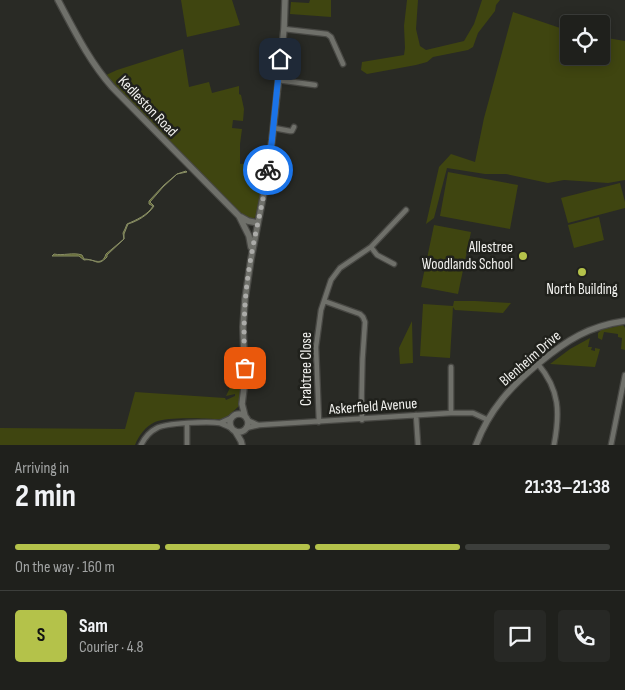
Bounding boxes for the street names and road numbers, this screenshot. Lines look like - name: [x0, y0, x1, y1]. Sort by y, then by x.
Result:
- street label: Kedleston Road: [114, 72, 181, 141]
- street label: Blenheim Drive: [496, 326, 565, 390]
- street label: Crabtree Close: [297, 332, 316, 406]
- street label: Askerfield Avenue: [327, 394, 418, 419]

